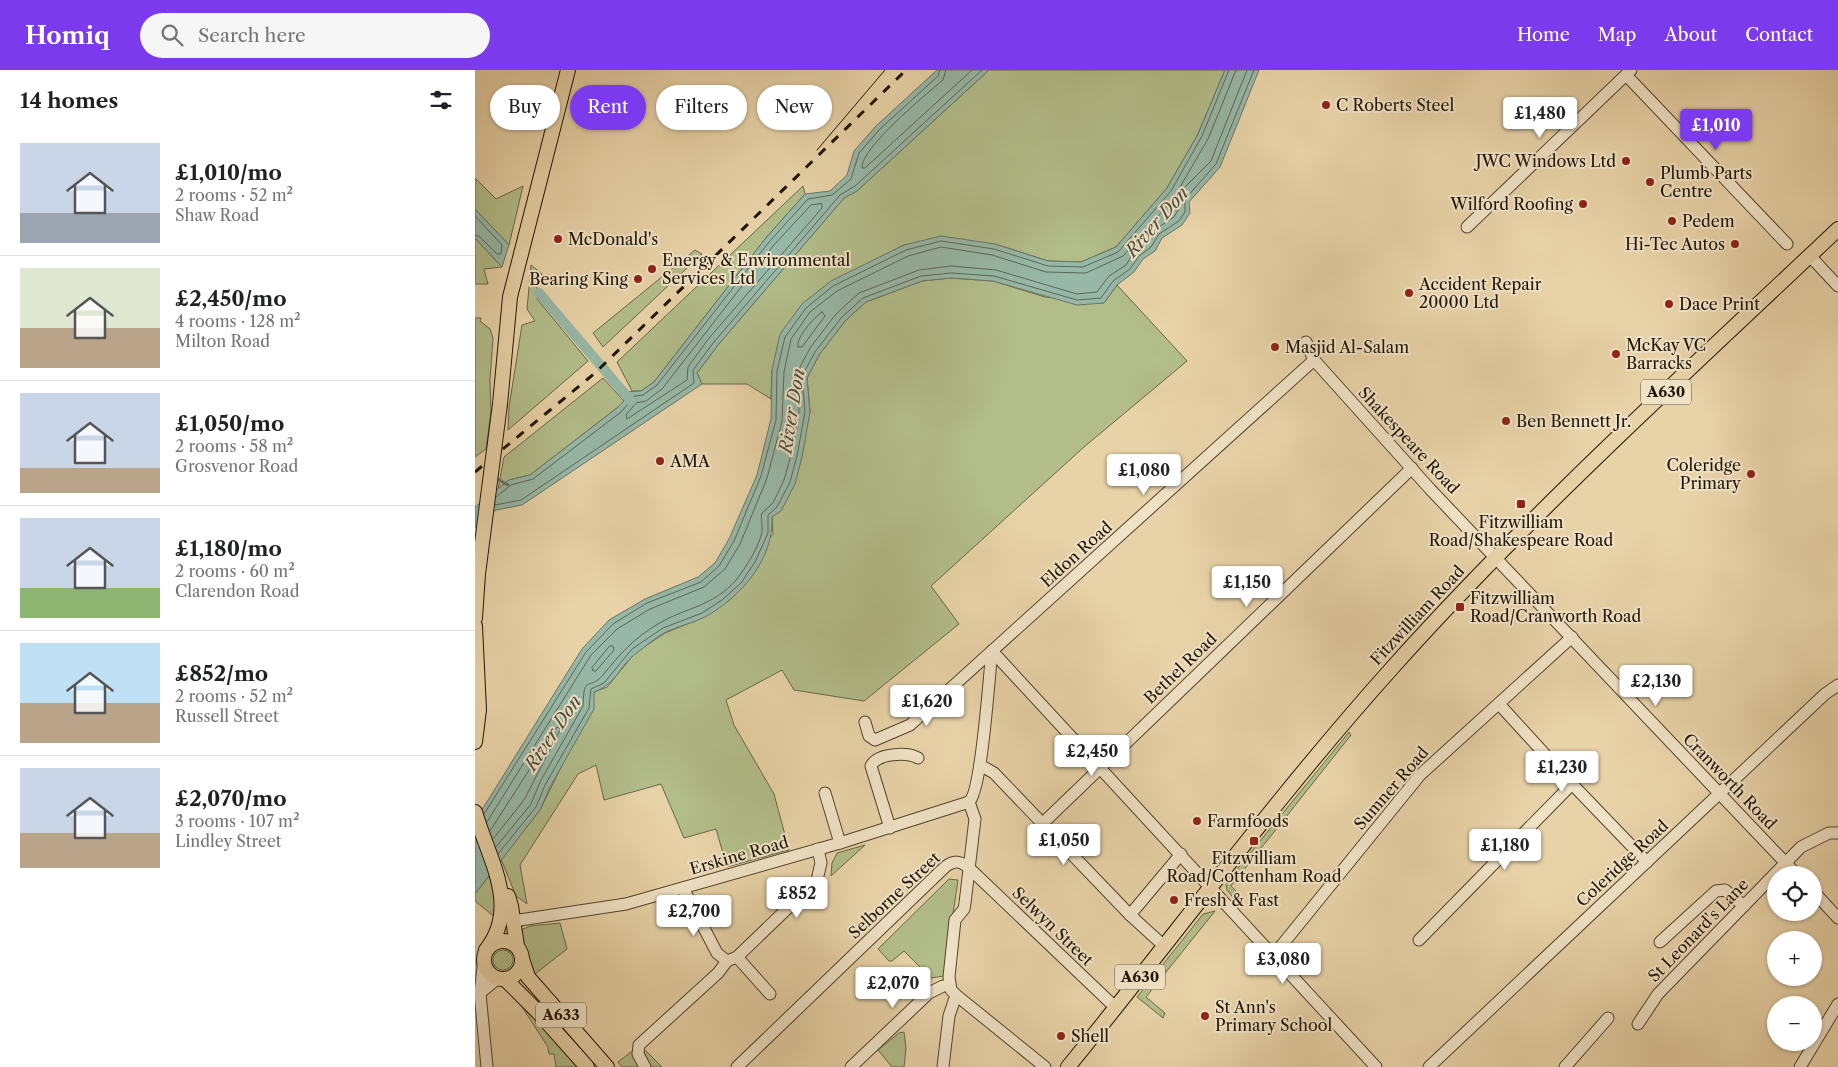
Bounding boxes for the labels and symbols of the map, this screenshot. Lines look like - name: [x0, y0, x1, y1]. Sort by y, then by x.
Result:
- place label: C Roberts Steel: [1336, 95, 1454, 115]
- pin: £1,480: [1499, 97, 1581, 139]
- marker: C Roberts Steel: [1320, 99, 1332, 111]
- pin: £1,010: [1675, 108, 1757, 151]
- place label: JWC Windows Ltd: [1473, 151, 1616, 171]
- marker: JWC Windows Ltd: [1620, 155, 1632, 167]
- place label: Plumb Parts Centre: [1660, 163, 1752, 201]
- marker: Plumb Parts Centre: [1644, 176, 1656, 188]
- water label: River Don: [1119, 182, 1194, 263]
- place label: Wilford Roofing: [1449, 194, 1574, 214]
- marker: Wilford Roofing: [1577, 198, 1589, 210]
- place label: Pedem: [1682, 211, 1735, 231]
- marker: Pedem: [1666, 215, 1678, 227]
- place label: McDonald's: [568, 229, 658, 249]
- marker: McDonald's: [552, 233, 564, 245]
- place label: Hi-Tec Autos: [1625, 234, 1725, 254]
- marker: Hi-Tec Autos: [1729, 238, 1741, 250]
- place label: Energy & Environmental Services Ltd: [662, 250, 850, 288]
- marker: Energy & Environmental Services Ltd: [646, 263, 658, 275]
- place label: Bearing King: [529, 269, 629, 289]
- marker: Bearing King: [632, 273, 644, 285]
- place label: Accident Repair 20000 Ltd: [1418, 274, 1542, 312]
- marker: Accident Repair 20000 Ltd: [1403, 287, 1415, 299]
- place label: Dace Print: [1679, 294, 1760, 314]
- marker: Dace Print: [1663, 298, 1675, 310]
- place label: McKay VC Barracks: [1626, 335, 1706, 373]
- place label: Masjid Al-Salam: [1285, 337, 1409, 357]
- marker: Masjid Al-Salam: [1269, 341, 1281, 353]
- marker: McKay VC Barracks: [1610, 348, 1622, 360]
- water label: River Don: [774, 367, 810, 457]
- road number: A630: [1641, 380, 1691, 404]
- street label: Shakespeare Road: [1354, 382, 1464, 498]
- place label: Ben Bennett Jr.: [1516, 411, 1631, 431]
- marker: Ben Bennett Jr.: [1500, 415, 1512, 427]
- place label: AMA: [669, 451, 711, 471]
- pin: £1,080: [1103, 454, 1185, 496]
- marker: AMA: [654, 455, 666, 467]
- place label: Coleridge Primary: [1666, 455, 1742, 493]
- marker: Coleridge Primary: [1745, 468, 1757, 480]
- marker: Fitzwilliam Road/Shakespeare Road: [1515, 498, 1527, 510]
- place label: Fitzwilliam Road/Shakespeare Road: [1429, 512, 1614, 550]
- street label: Eldon Road: [1036, 517, 1116, 591]
- street label: Fitzwilliam Road: [1366, 561, 1468, 669]
- pin: £1,150: [1206, 566, 1288, 608]
- place label: Fitzwilliam Road/Cranworth Road: [1470, 588, 1642, 626]
- marker: Fitzwilliam Road/Cranworth Road: [1454, 601, 1466, 613]
- street label: Bethel Road: [1139, 628, 1221, 708]
- pin: £2,130: [1615, 664, 1697, 707]
- pin: £1,620: [886, 684, 968, 727]
- water label: River Don: [519, 691, 586, 776]
- street label: Cranworth Road: [1679, 729, 1781, 833]
- pin: £2,450: [1051, 734, 1133, 777]
- street label: Sumner Road: [1349, 742, 1433, 834]
- pin: £1,230: [1521, 750, 1603, 793]
- place label: Farmfoods: [1207, 811, 1289, 831]
- marker: Farmfoods: [1191, 815, 1203, 827]
- street label: Coleridge Road: [1572, 815, 1672, 911]
- pin: £1,050: [1023, 824, 1105, 866]
- pin: £1,180: [1464, 828, 1546, 871]
- street label: Erskine Road: [687, 831, 791, 879]
- marker: Fitzwilliam Road/Cottenham Road: [1248, 835, 1260, 847]
- street label: Selborne Street: [844, 847, 944, 943]
- place label: Fitzwilliam Road/Cottenham Road: [1167, 848, 1342, 886]
- street label: St Leonard's Lane: [1644, 874, 1752, 986]
- pin: £852: [767, 876, 827, 919]
- street label: Selwyn Street: [1008, 882, 1098, 970]
- place label: Fresh & Fast: [1184, 890, 1279, 910]
- pin: £2,700: [653, 894, 735, 937]
- marker: Fresh & Fast: [1168, 894, 1180, 906]
- pin: £3,080: [1242, 942, 1324, 985]
- road number: A630: [1115, 964, 1165, 990]
- pin: £2,070: [852, 966, 934, 1009]
- place label: St Ann's Primary School: [1215, 997, 1333, 1035]
- road number: A633: [536, 1002, 586, 1028]
- marker: St Ann's Primary School: [1199, 1010, 1211, 1022]
- place label: Shell: [1071, 1026, 1109, 1046]
- marker: Shell: [1055, 1030, 1067, 1042]

